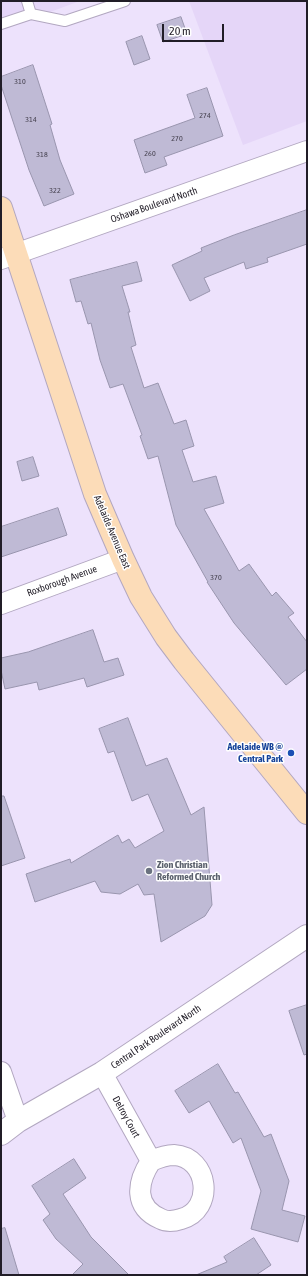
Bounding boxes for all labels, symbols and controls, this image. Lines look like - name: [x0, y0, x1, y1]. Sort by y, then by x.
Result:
- scale bar: [164, 16, 226, 42]
- text: 20 m: [169, 24, 191, 38]
- house number: 310: [14, 76, 26, 86]
- house number: 274: [199, 110, 211, 120]
- house number: 314: [25, 114, 37, 124]
- house number: 270: [171, 133, 183, 143]
- house number: 260: [144, 148, 156, 158]
- house number: 318: [36, 149, 48, 159]
- house number: 322: [49, 185, 61, 195]
- street label: Oshawa Boulevard North: [109, 185, 199, 225]
- street label: Adelaide Avenue East: [91, 493, 133, 571]
- street label: Roxborough Avenue: [25, 563, 99, 599]
- house number: 370: [210, 572, 222, 582]
- place label: Adelaide WB @ Central Park: [227, 741, 283, 764]
- marker: Adelaide WB @ Central Park: [286, 748, 296, 758]
- place label: Zion Christian Reformed Church: [157, 859, 220, 882]
- marker: Zion Christian Reformed Church: [144, 866, 154, 876]
- street label: Central Park Boulevard North: [109, 1002, 203, 1072]
- street label: Delroy Court: [110, 1094, 142, 1140]

